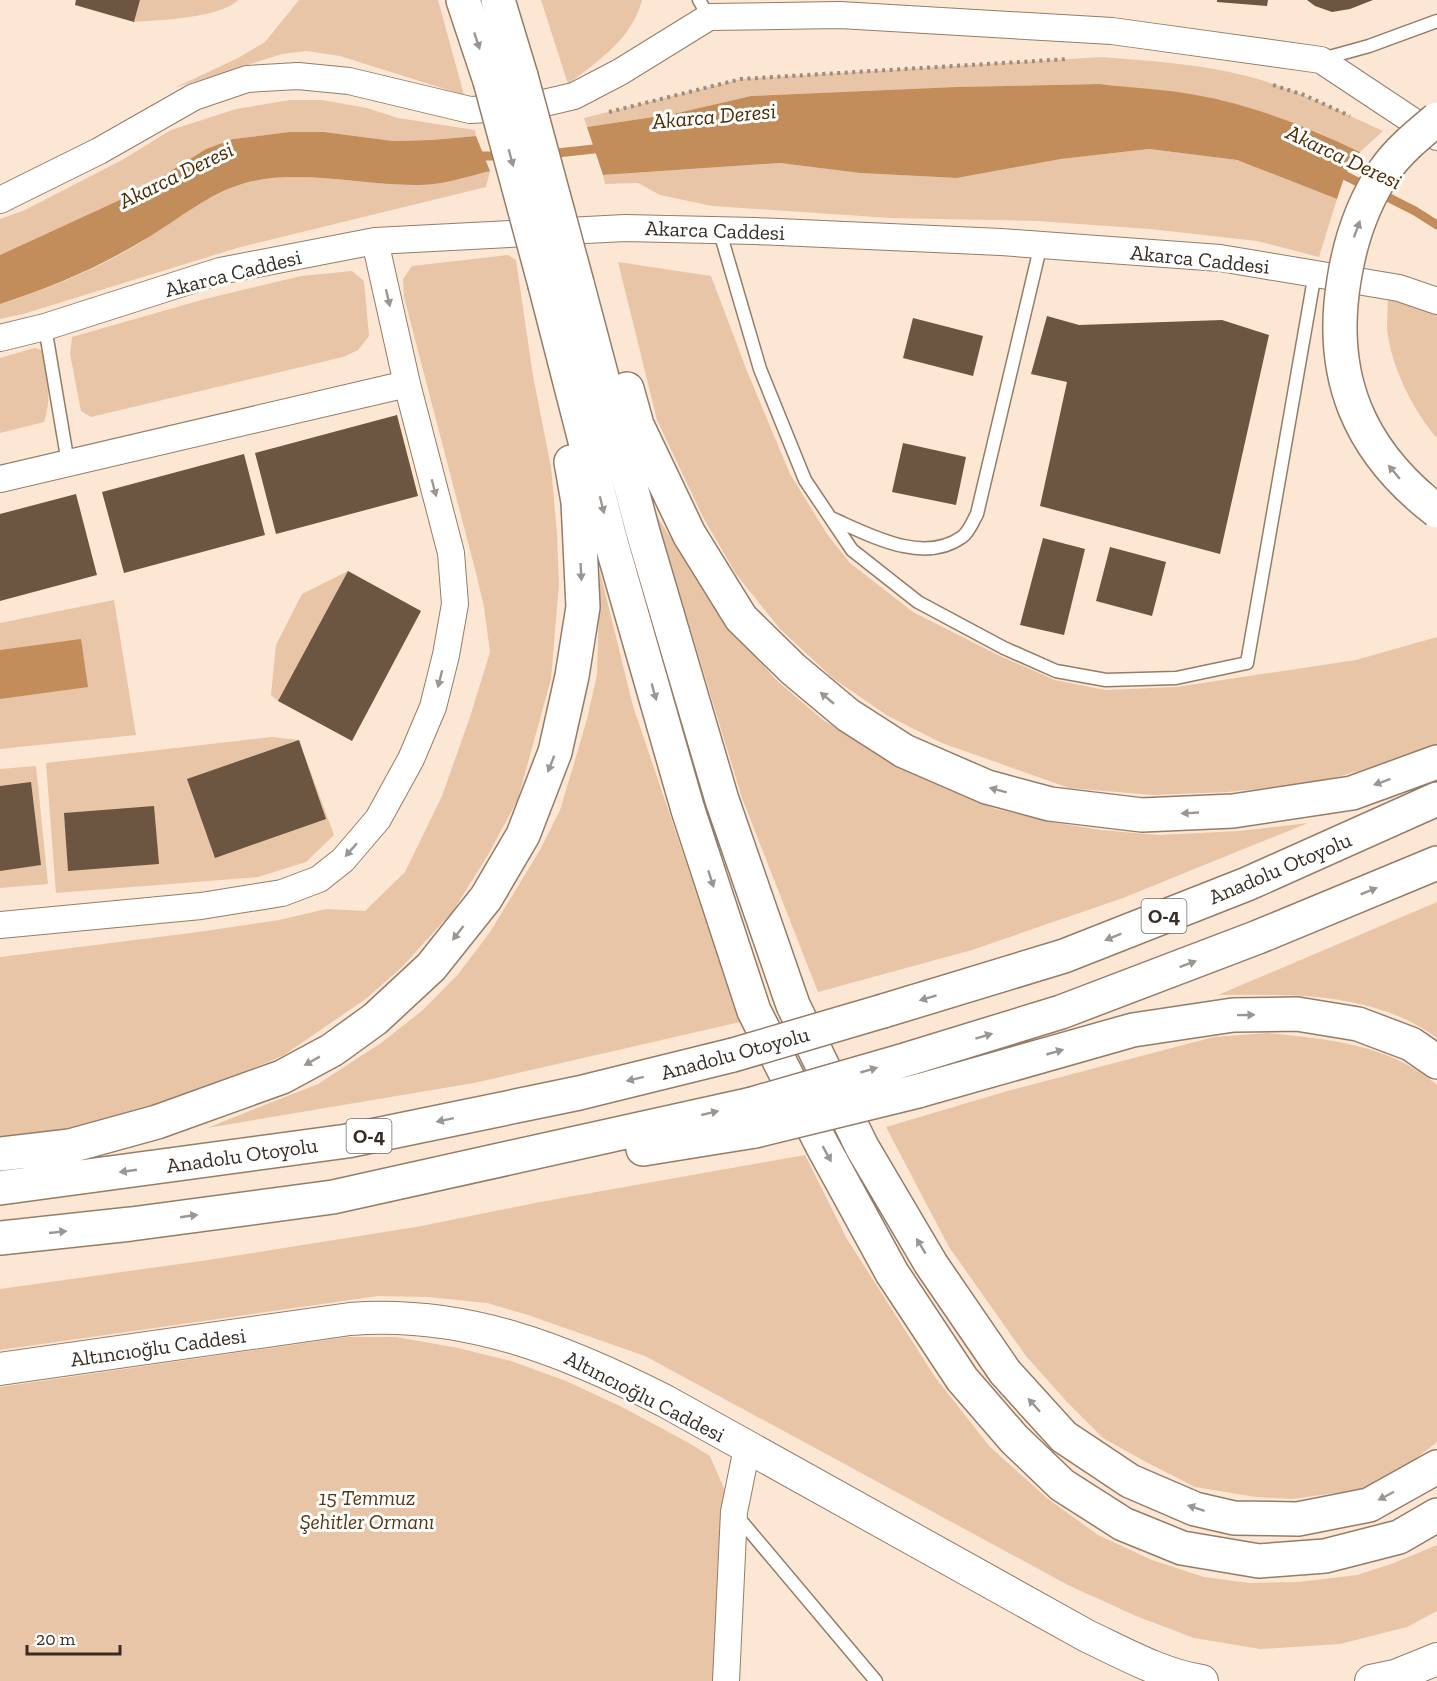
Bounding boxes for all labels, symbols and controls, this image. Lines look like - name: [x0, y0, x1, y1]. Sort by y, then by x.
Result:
- one-way arrow: [473, 32, 482, 50]
- water label: Akarca Deresi: [650, 97, 777, 135]
- water label: Akarca Deresi: [1281, 118, 1406, 195]
- water label: Akarca Deresi: [113, 136, 238, 215]
- one-way arrow: [507, 149, 516, 167]
- street label: Akarca Caddesi: [645, 215, 785, 245]
- one-way arrow: [1352, 220, 1362, 238]
- street label: Akarca Caddesi: [1129, 239, 1271, 279]
- street label: Akarca Caddesi: [162, 244, 304, 302]
- one-way arrow: [383, 289, 393, 308]
- one-way arrow: [1388, 464, 1401, 479]
- one-way arrow: [430, 479, 440, 497]
- one-way arrow: [597, 495, 607, 514]
- one-way arrow: [577, 563, 586, 582]
- one-way arrow: [435, 670, 445, 688]
- one-way arrow: [650, 683, 659, 701]
- one-way arrow: [820, 692, 835, 705]
- one-way arrow: [546, 755, 556, 773]
- one-way arrow: [1373, 778, 1391, 788]
- one-way arrow: [989, 785, 1007, 794]
- one-way arrow: [1181, 808, 1200, 817]
- street label: Anadolu Otoyolu: [1205, 827, 1355, 909]
- one-way arrow: [345, 842, 358, 857]
- one-way arrow: [707, 870, 716, 888]
- one-way arrow: [1360, 886, 1378, 896]
- road number: O-4: [1142, 899, 1186, 933]
- one-way arrow: [452, 926, 464, 941]
- one-way arrow: [1104, 932, 1122, 942]
- one-way arrow: [1179, 958, 1197, 968]
- one-way arrow: [919, 994, 937, 1003]
- one-way arrow: [1236, 1010, 1255, 1019]
- street label: Anadolu Otoyolu: [658, 1021, 812, 1085]
- one-way arrow: [975, 1031, 993, 1040]
- one-way arrow: [1046, 1047, 1064, 1056]
- one-way arrow: [304, 1055, 320, 1066]
- one-way arrow: [860, 1065, 878, 1075]
- one-way arrow: [626, 1075, 645, 1085]
- one-way arrow: [700, 1108, 719, 1118]
- one-way arrow: [436, 1116, 454, 1126]
- road number: O-4: [346, 1119, 392, 1153]
- street label: Anadolu Otoyolu: [165, 1132, 319, 1178]
- one-way arrow: [822, 1146, 832, 1163]
- one-way arrow: [118, 1166, 137, 1176]
- one-way arrow: [180, 1211, 199, 1221]
- one-way arrow: [49, 1227, 68, 1237]
- one-way arrow: [915, 1238, 926, 1254]
- street label: Altıncıoğlu Caddesi: [69, 1322, 247, 1372]
- street label: Altıncıoğlu Caddesi: [561, 1345, 729, 1447]
- one-way arrow: [1027, 1397, 1041, 1412]
- park label: 15 Temmuz Şehitler Ormanı: [300, 1485, 434, 1534]
- one-way arrow: [1377, 1491, 1394, 1501]
- one-way arrow: [1187, 1503, 1205, 1513]
- scale bar: [27, 1618, 120, 1656]
- text: 20 m: [36, 1628, 76, 1650]

